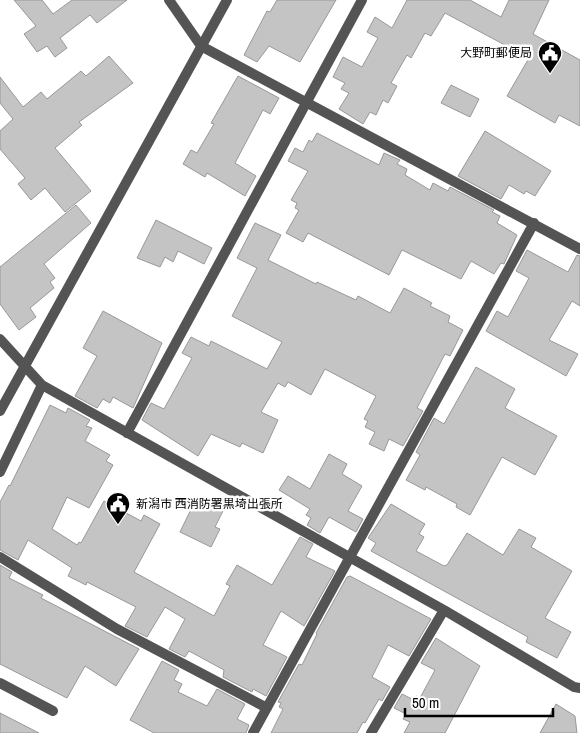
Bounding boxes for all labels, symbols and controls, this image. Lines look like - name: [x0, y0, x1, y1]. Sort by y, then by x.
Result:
- public building icon: 大野町郵便局: [537, 40, 563, 74]
- place label: 大野町郵便局: [460, 45, 532, 61]
- public building icon: 新潟市 西消防署黒埼出張所: [105, 491, 131, 525]
- place label: 新潟市 西消防署黒埼出張所: [136, 496, 283, 512]
- scale bar: [405, 686, 552, 718]
- text: 50 m: [412, 692, 439, 713]

